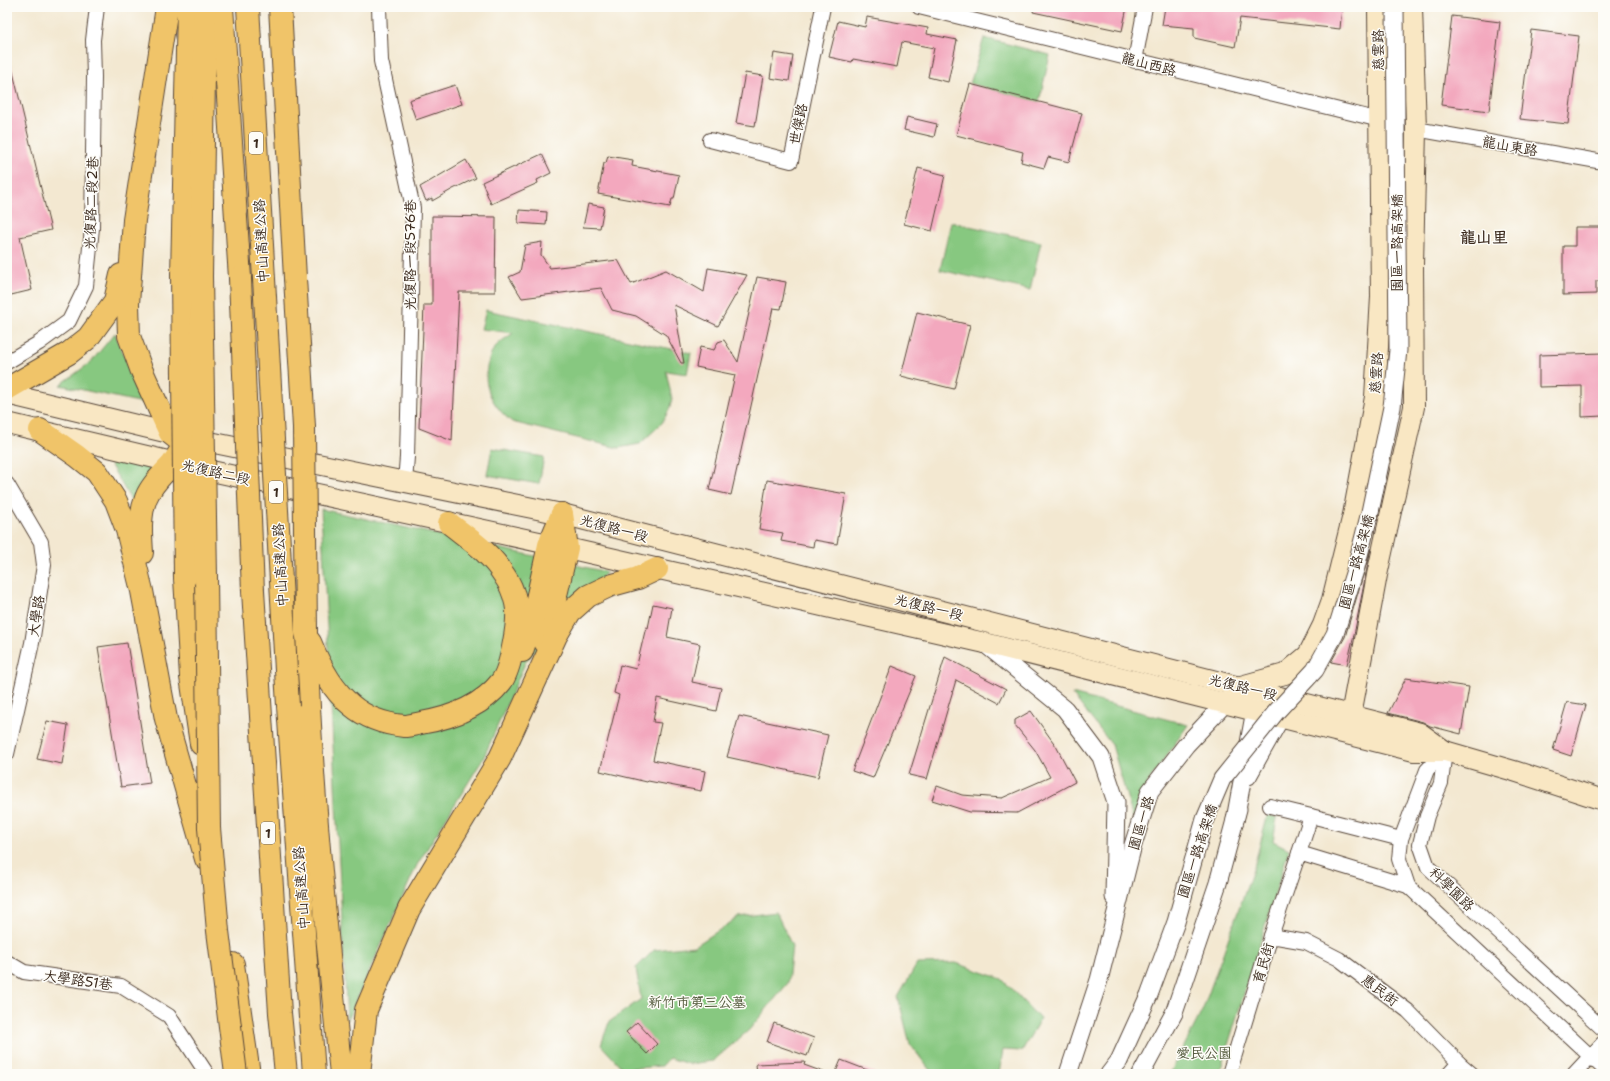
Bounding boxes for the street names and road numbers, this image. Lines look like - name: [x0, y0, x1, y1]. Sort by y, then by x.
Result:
- street label: 慈雲路: [1369, 29, 1387, 71]
- street label: 龍山西路: [1120, 48, 1178, 80]
- street label: 世傑路: [785, 102, 811, 146]
- road number: 1: [249, 132, 263, 154]
- street label: 龍山東路: [1481, 132, 1539, 160]
- street label: 光復路二段2巷: [80, 155, 102, 250]
- street label: 園區一路高架橋: [1388, 194, 1406, 292]
- street label: 中山高速公路: [250, 199, 272, 283]
- street label: 光復路一段576巷: [401, 199, 419, 310]
- street label: 慈雲路: [1366, 351, 1386, 395]
- street label: 光復路二段: [180, 455, 252, 489]
- road number: 1: [269, 481, 283, 503]
- street label: 光復路一段: [578, 510, 650, 546]
- street label: 園區一路高架橋: [1335, 512, 1377, 612]
- street label: 中山高速公路: [269, 523, 291, 607]
- street label: 光復路一段: [893, 590, 965, 624]
- street label: 大學路: [24, 594, 48, 638]
- street label: 光復路一段: [1207, 670, 1279, 704]
- street label: 園區一路: [1124, 794, 1158, 852]
- street label: 園區一路高架橋: [1173, 802, 1221, 900]
- road number: 1: [261, 822, 275, 844]
- street label: 中山高速公路: [289, 845, 313, 931]
- street label: 科學園路: [1426, 863, 1478, 915]
- street label: 育民街: [1249, 940, 1277, 986]
- street label: 大學路51巷: [42, 966, 115, 994]
- street label: 惠民街: [1358, 970, 1402, 1010]

